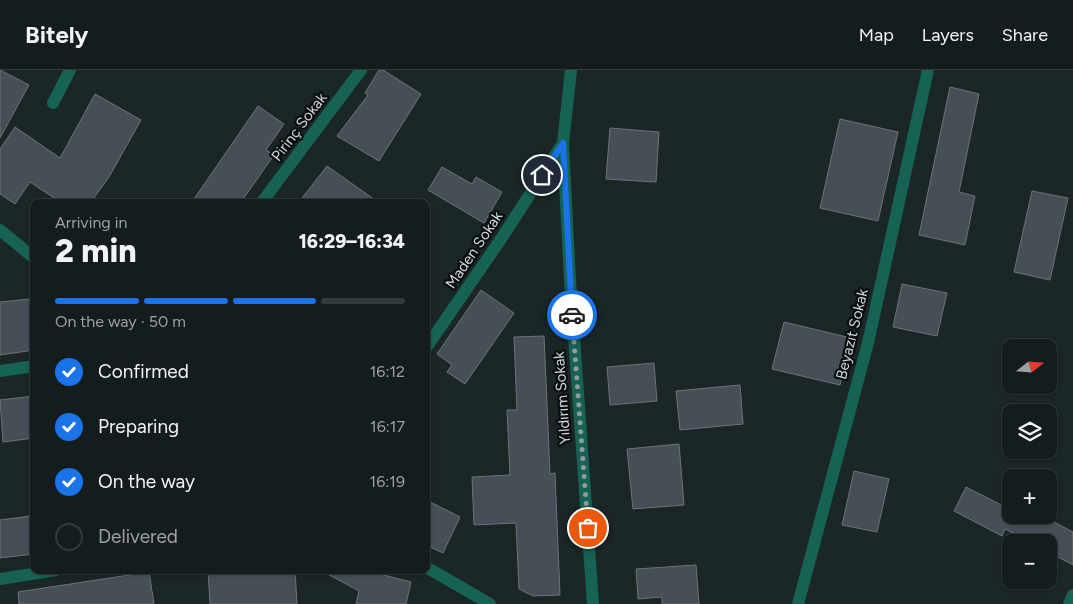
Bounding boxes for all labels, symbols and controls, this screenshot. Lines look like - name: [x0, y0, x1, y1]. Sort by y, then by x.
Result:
- text: Bitely: [25, 20, 88, 49]
- text: Map: [859, 24, 894, 46]
- text: Layers: [922, 24, 974, 46]
- text: Share: [1002, 24, 1048, 46]
- street label: Pirinç Sokak: [267, 89, 331, 165]
- pin: [521, 154, 563, 196]
- icon: home: [528, 161, 556, 189]
- street label: Maden Sokak: [442, 207, 507, 292]
- text: Arriving in: [55, 213, 127, 232]
- text: 16:29–16:34: [299, 230, 405, 253]
- text: 2 min: [55, 232, 137, 270]
- street label: Beyazıt Sokak: [832, 286, 872, 381]
- courier: [547, 290, 597, 340]
- icon: car: [558, 301, 586, 329]
- text: On the way · 50 m: [55, 312, 186, 331]
- north arrow: [1002, 339, 1058, 394]
- map controls: [1002, 339, 1057, 589]
- street label: Yıldırım Sokak: [550, 350, 574, 445]
- icon: check: [55, 358, 83, 386]
- text: Confirmed: [98, 360, 189, 383]
- text: 16:12: [370, 362, 405, 381]
- button: layers: [1002, 404, 1057, 459]
- icon: check: [55, 413, 83, 441]
- text: Preparing: [98, 415, 179, 438]
- text: 16:17: [370, 417, 405, 436]
- icon: check: [55, 468, 83, 496]
- button: +: [1002, 469, 1057, 524]
- text: On the way: [98, 470, 195, 493]
- text: 16:19: [370, 472, 405, 491]
- pin: [567, 507, 609, 549]
- icon: bag: [574, 514, 602, 542]
- text: Delivered: [98, 525, 178, 548]
- button: −: [1002, 534, 1057, 589]

